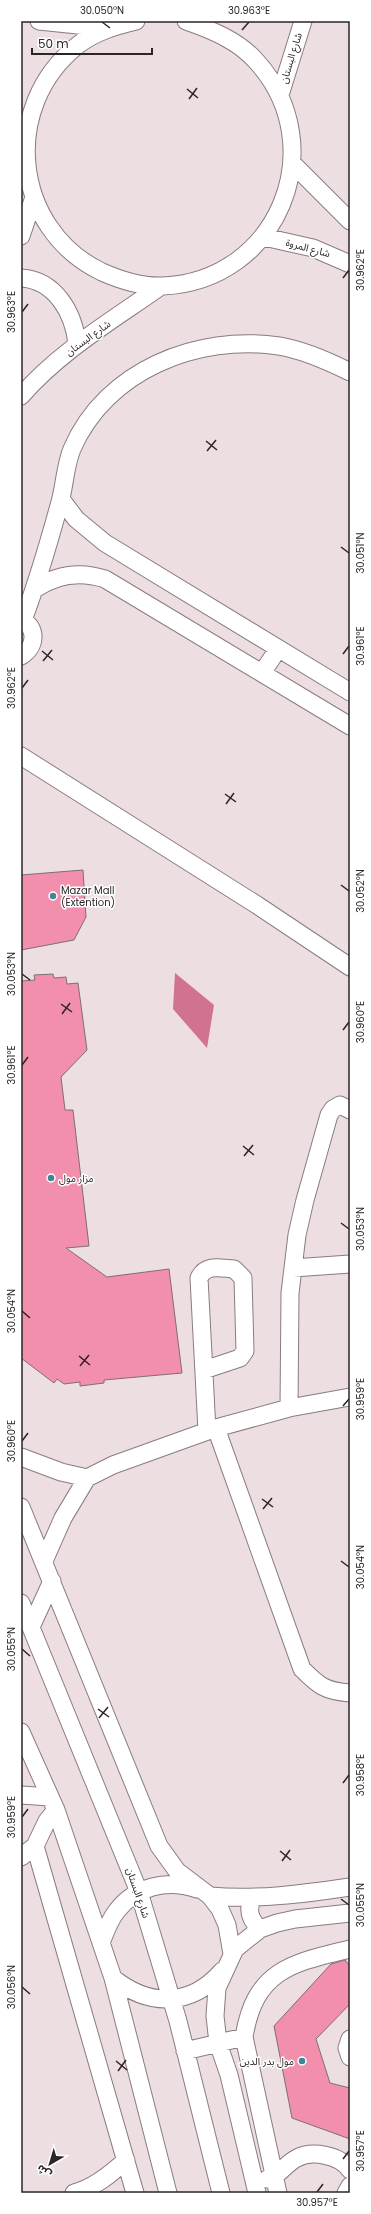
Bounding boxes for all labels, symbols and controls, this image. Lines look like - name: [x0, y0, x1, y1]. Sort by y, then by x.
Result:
- text: 30.050°N: [80, 3, 124, 18]
- text: 30.963°E: [228, 3, 270, 18]
- scale bar: [32, 30, 152, 56]
- street label: شارع البستان: [276, 31, 306, 85]
- text: 50 m: [38, 35, 69, 52]
- street label: شارع المروة: [284, 235, 332, 261]
- text: 30.962°E: [353, 249, 368, 291]
- text: 30.963°E: [4, 291, 19, 333]
- street label: شارع البستان: [62, 316, 114, 360]
- text: 30.051°N: [353, 532, 368, 574]
- text: 30.961°E: [353, 626, 368, 666]
- text: 30.962°E: [4, 667, 19, 709]
- text: 30.052°N: [353, 869, 368, 913]
- place label: Mazar Mall (Extention): [61, 883, 115, 910]
- marker: Mazar Mall (Extention): [48, 891, 58, 901]
- text: 30.053°N: [4, 952, 19, 996]
- text: 30.960°E: [353, 1001, 368, 1043]
- text: 30.961°E: [4, 1045, 19, 1085]
- place label: مزار مول: [59, 1171, 94, 1186]
- marker: مزار مول: [46, 1173, 56, 1183]
- text: 30.053°N: [353, 1207, 368, 1251]
- text: 30.054°N: [4, 1289, 19, 1333]
- text: 30.959°E: [353, 1378, 368, 1420]
- text: 30.960°E: [4, 1420, 19, 1462]
- text: 30.054°N: [353, 1545, 368, 1589]
- text: 30.055°N: [4, 1627, 19, 1671]
- text: 30.958°E: [353, 1754, 368, 1796]
- text: 30.959°E: [4, 1796, 19, 1838]
- street label: شارع البستان: [122, 1866, 154, 1920]
- text: 30.055°N: [353, 1883, 368, 1927]
- text: 30.056°N: [4, 1965, 19, 2009]
- place label: مول بدر الدين: [239, 2054, 294, 2069]
- marker: مول بدر الدين: [297, 2056, 307, 2066]
- text: 30.957°E: [353, 2130, 368, 2172]
- north arrow: [30, 2144, 70, 2184]
- text: ش: [33, 2161, 55, 2183]
- text: 30.957°E: [296, 2195, 338, 2210]

